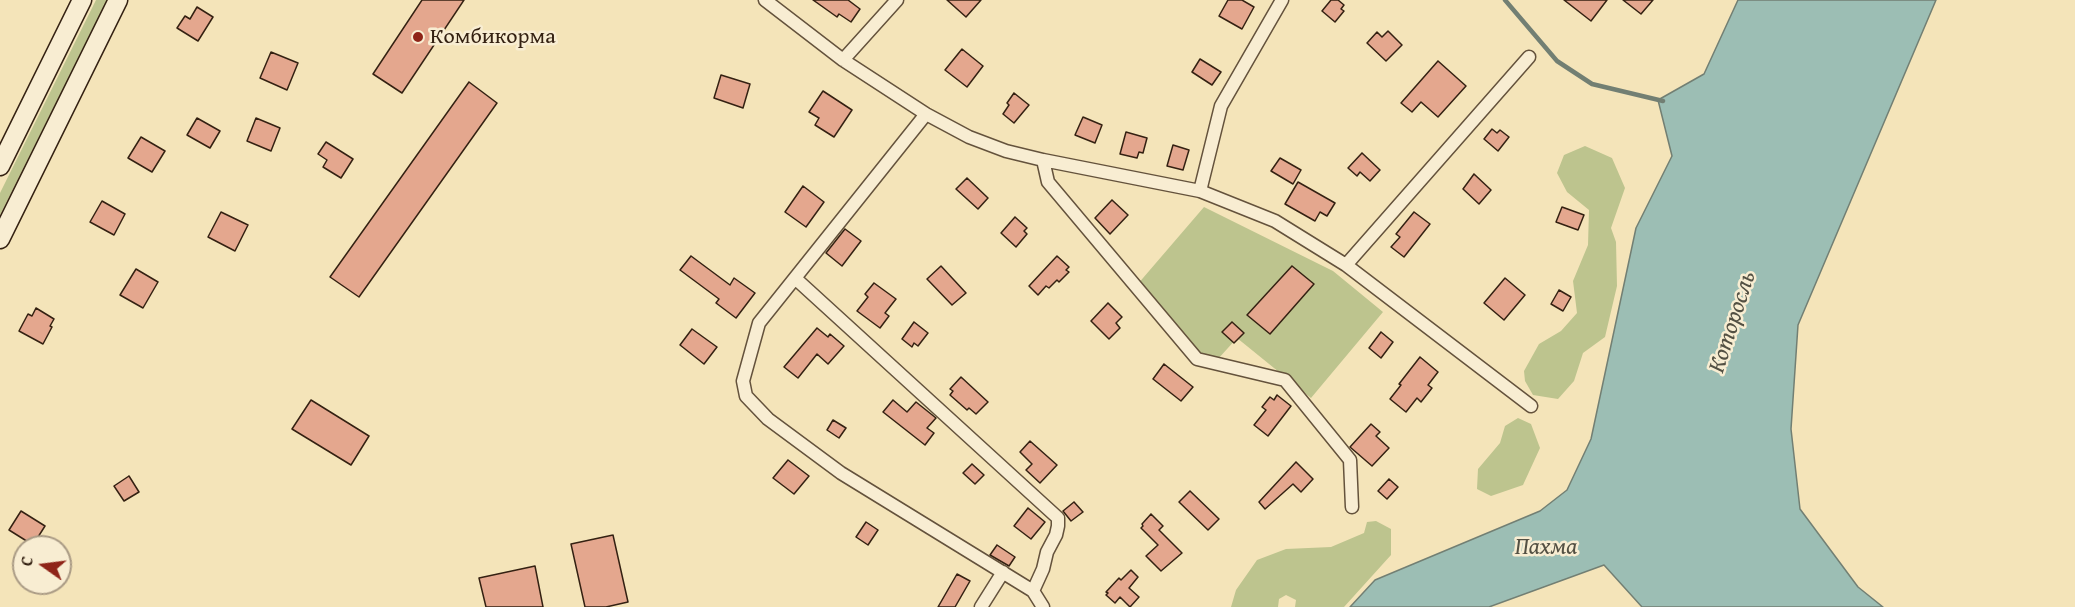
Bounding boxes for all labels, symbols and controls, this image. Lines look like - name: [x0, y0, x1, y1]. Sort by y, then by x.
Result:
- place label: Комбикорма: [430, 24, 556, 50]
- marker: Комбикорма: [411, 30, 425, 44]
- water label: Которосль: [1703, 267, 1763, 377]
- water label: Пахма: [1515, 534, 1577, 562]
- north arrow: [12, 535, 72, 595]
- text: С: [14, 554, 39, 568]

